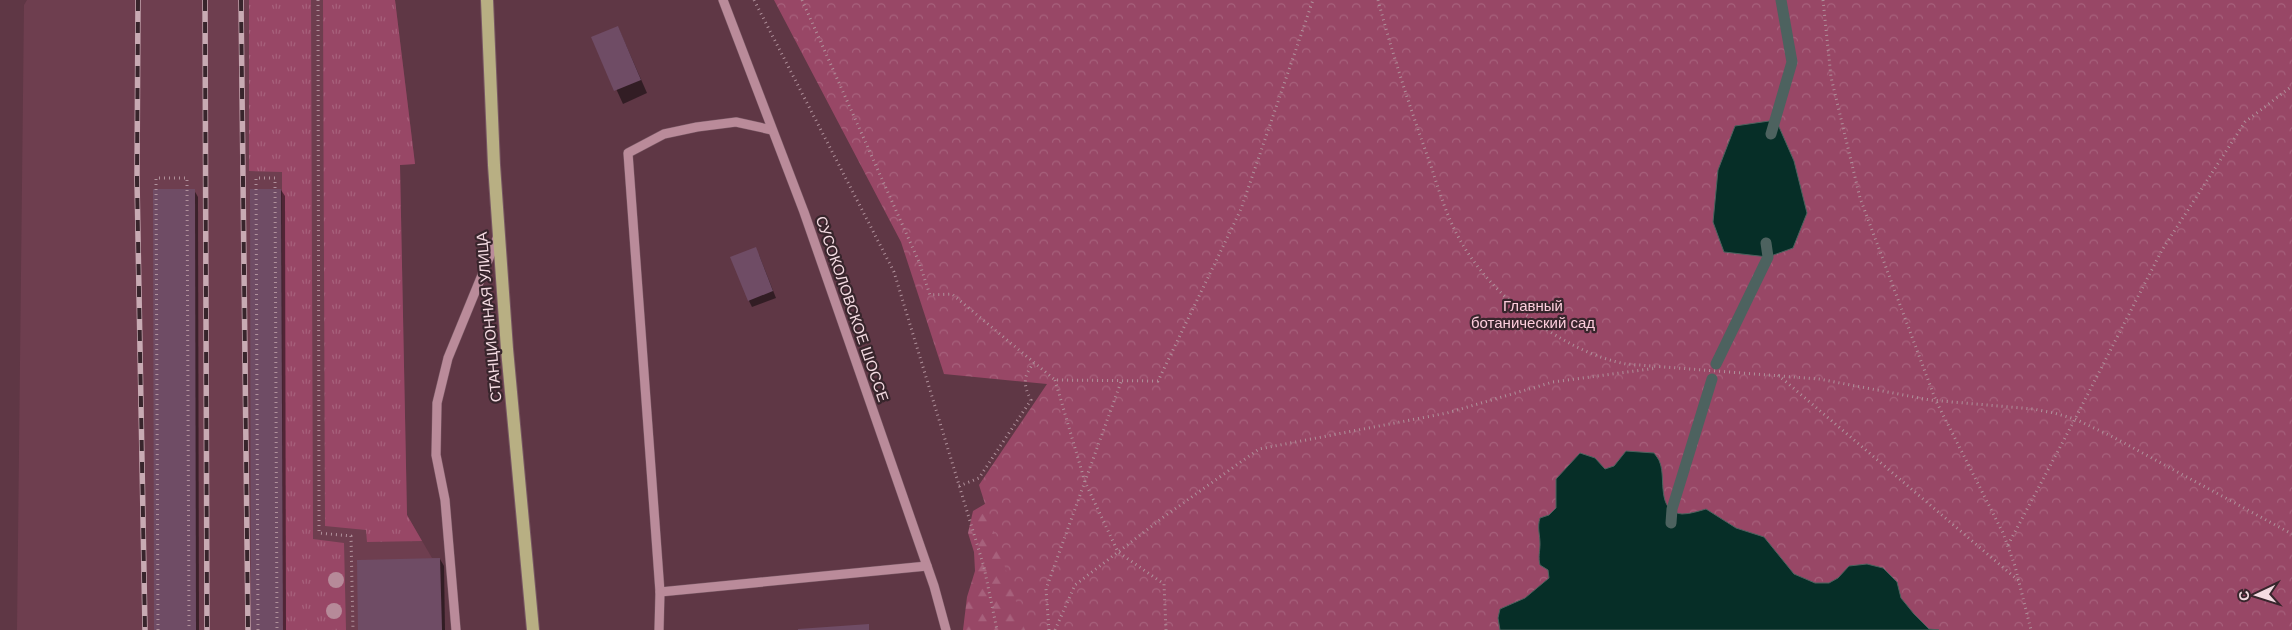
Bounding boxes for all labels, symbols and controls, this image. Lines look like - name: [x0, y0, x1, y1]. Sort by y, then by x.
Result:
- street label: СУСОКОЛОВСКОЕ ШОССЕ: [813, 214, 892, 404]
- street label: СТАНЦИОННАЯ УЛИЦА: [473, 231, 504, 403]
- park label: Главный ботанический сад: [1471, 297, 1595, 331]
- north arrow: [2232, 570, 2282, 620]
- text: С: [2236, 590, 2252, 602]

